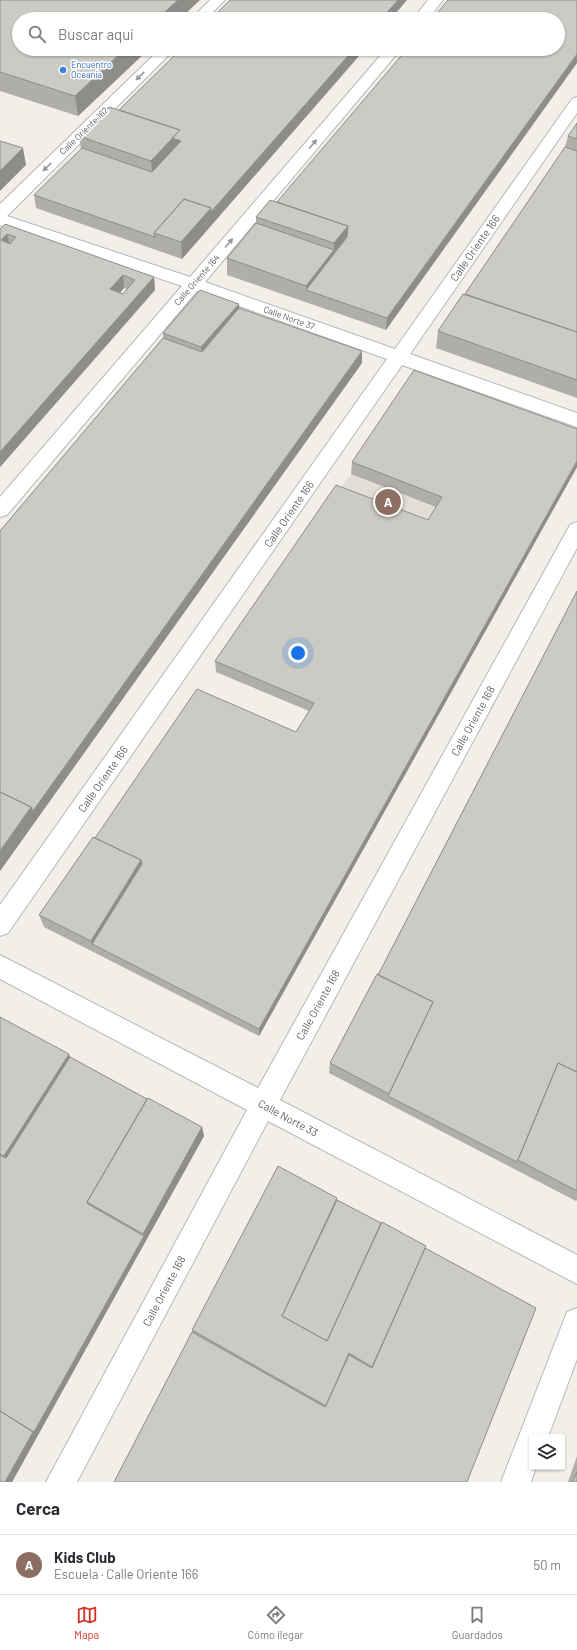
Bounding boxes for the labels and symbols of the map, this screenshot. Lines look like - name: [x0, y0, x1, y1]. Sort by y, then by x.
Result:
- place label: Encuentro Oceanía: [71, 59, 112, 80]
- marker: Encuentro Oceanía: [58, 65, 68, 75]
- one-way arrow: [135, 71, 145, 81]
- street label: Calle Oriente 162: [57, 104, 111, 157]
- one-way arrow: [308, 140, 317, 149]
- one-way arrow: [42, 162, 52, 172]
- street label: Calle Oriente 166: [447, 212, 502, 283]
- one-way arrow: [224, 238, 233, 249]
- street label: Calle Oriente 164: [171, 252, 222, 307]
- street label: Calle Norte 37: [262, 303, 317, 332]
- street label: Calle Oriente 166: [261, 478, 316, 549]
- pin: A: [375, 487, 401, 517]
- your location: [288, 643, 308, 663]
- street label: Calle Oriente 168: [448, 683, 497, 758]
- street label: Calle Oriente 166: [75, 743, 130, 814]
- street label: Calle Oriente 168: [293, 967, 342, 1042]
- street label: Calle Norte 33: [256, 1096, 320, 1139]
- street label: Calle Oriente 168: [140, 1253, 188, 1328]

